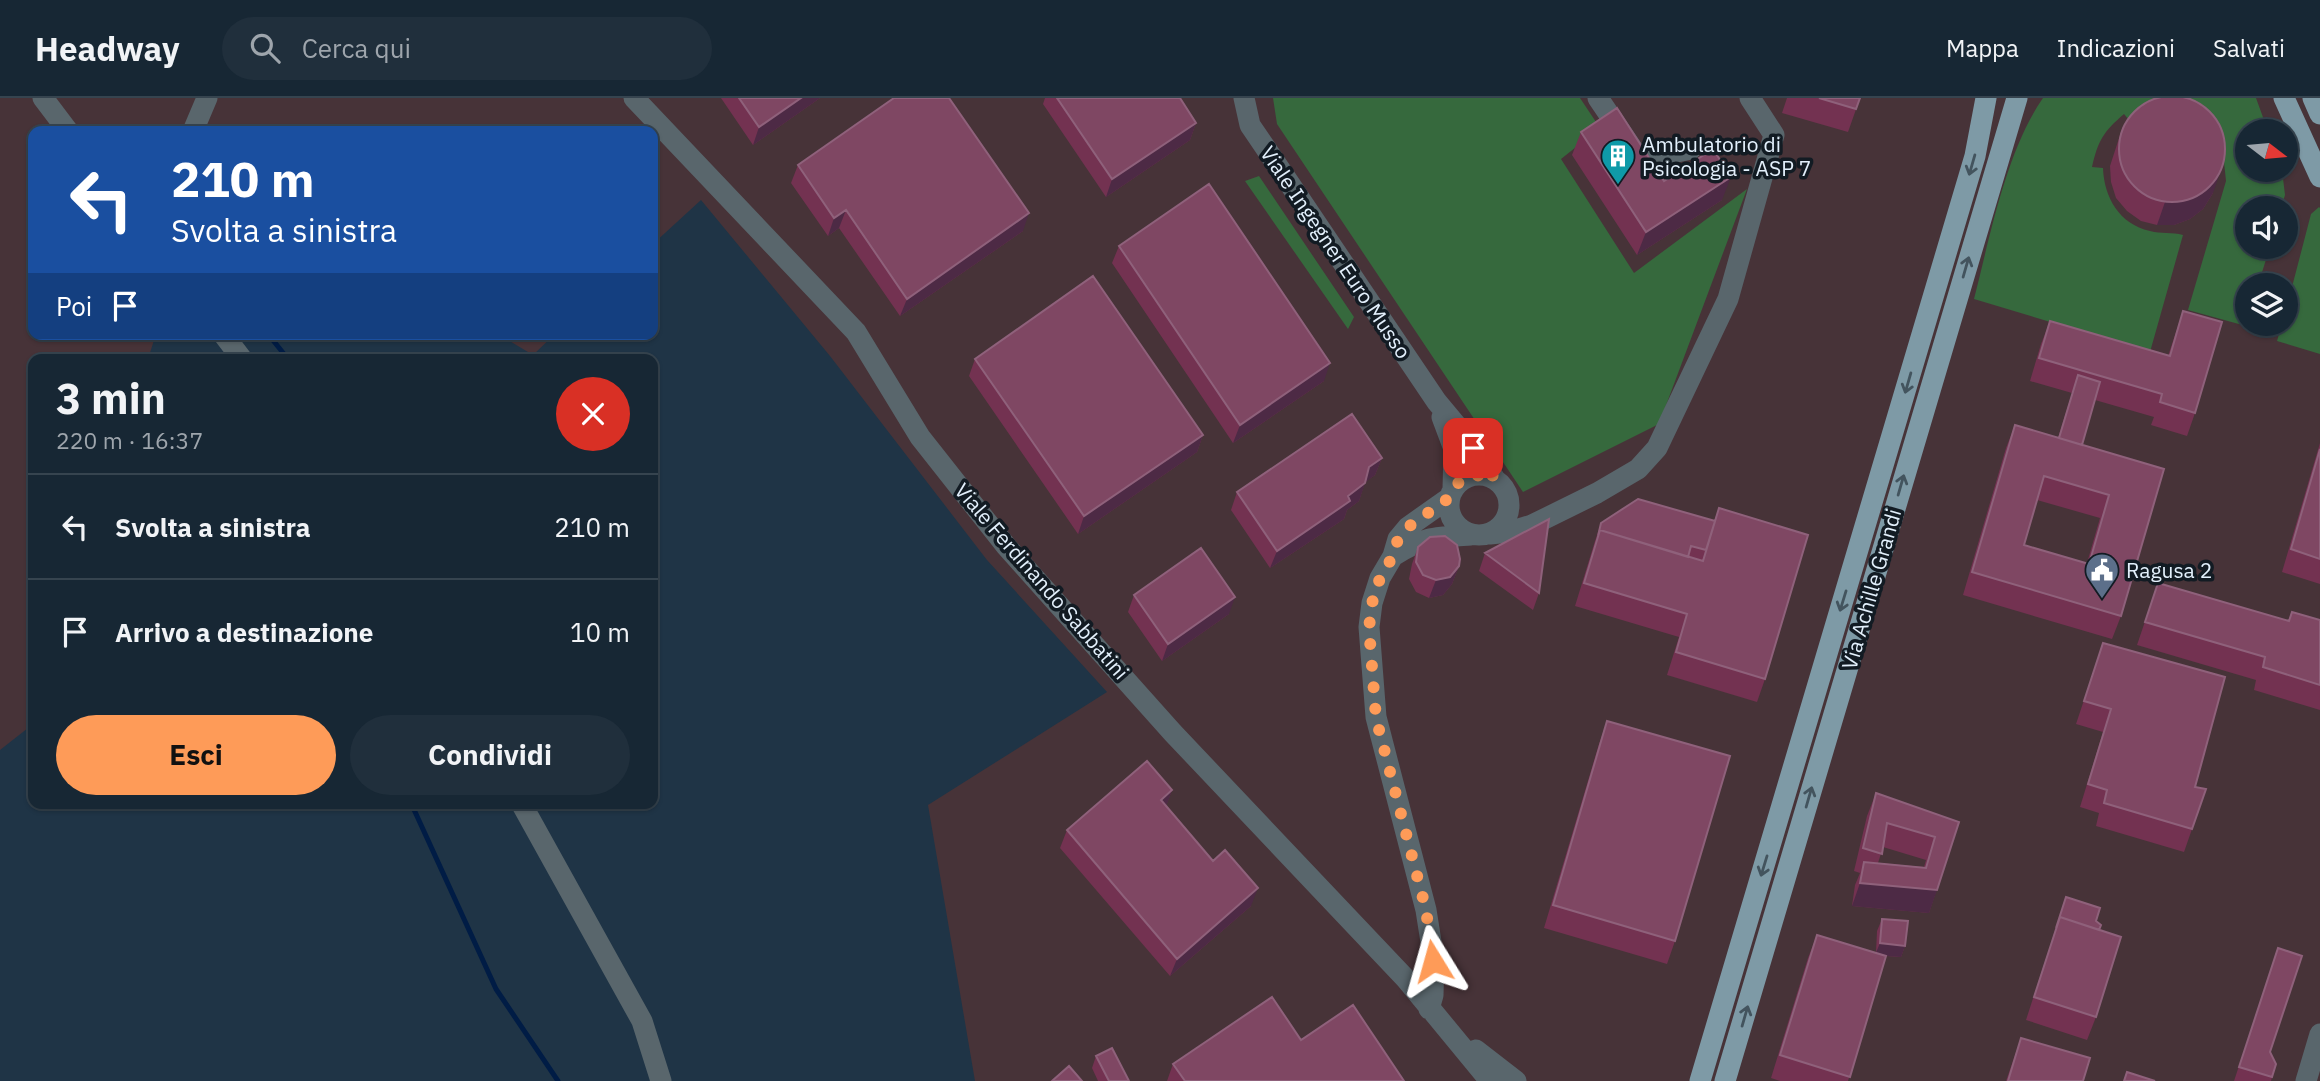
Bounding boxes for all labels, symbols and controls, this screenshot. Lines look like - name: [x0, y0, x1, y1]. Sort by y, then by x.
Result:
- search box: [222, 17, 712, 80]
- text: Headway: [35, 27, 180, 70]
- icon: search: [246, 29, 284, 67]
- text: Cerca qui: [302, 31, 411, 65]
- text: Mappa: [1946, 32, 2019, 64]
- text: Indicazioni: [2057, 32, 2175, 64]
- text: Salvati: [2213, 32, 2285, 64]
- north arrow: [2235, 119, 2298, 182]
- map controls: [2235, 119, 2298, 336]
- place label: Ambulatorio di Psicologia - ASP 7: [1642, 130, 1811, 182]
- building icon: Ambulatorio di Psicologia - ASP 7: [1599, 137, 1637, 186]
- street label: Viale Ingegner Euro Musso: [1254, 140, 1418, 364]
- text: 210 m: [171, 147, 315, 210]
- one-way arrow: [1965, 153, 1978, 175]
- icon: left: [56, 154, 147, 245]
- button: sound: [2235, 196, 2298, 259]
- text: Svolta a sinistra: [171, 209, 397, 251]
- one-way arrow: [1960, 256, 1973, 278]
- button: layers: [2235, 273, 2298, 336]
- icon: arrive: [106, 287, 144, 325]
- text: Poi: [56, 289, 92, 323]
- text: 3 min: [56, 371, 166, 426]
- one-way arrow: [1901, 371, 1914, 394]
- button: close: [556, 377, 630, 451]
- pin: [1443, 418, 1503, 478]
- text: 220 m · 16:37: [56, 425, 203, 455]
- icon: arrive: [1454, 429, 1492, 467]
- one-way arrow: [1896, 474, 1909, 496]
- street label: Viale Ferdinando Sabbatini: [949, 477, 1135, 685]
- street label: Via Achille Grandi: [1835, 505, 1907, 673]
- icon: left: [56, 508, 94, 546]
- text: Svolta a sinistra: [115, 510, 311, 544]
- text: 210 m: [554, 510, 630, 544]
- public building icon: Ragusa 2: [2083, 551, 2121, 600]
- place label: Ragusa 2: [2126, 556, 2212, 584]
- one-way arrow: [1836, 590, 1849, 612]
- icon: arrive: [56, 613, 94, 651]
- text: Arrivo a destinazione: [115, 615, 373, 649]
- text: 10 m: [570, 615, 630, 649]
- button: Esci: [56, 715, 336, 795]
- button: Condividi: [350, 715, 630, 795]
- one-way arrow: [1804, 787, 1817, 809]
- one-way arrow: [1757, 855, 1770, 877]
- position arrow: [1396, 924, 1470, 998]
- one-way arrow: [1739, 1005, 1752, 1027]

